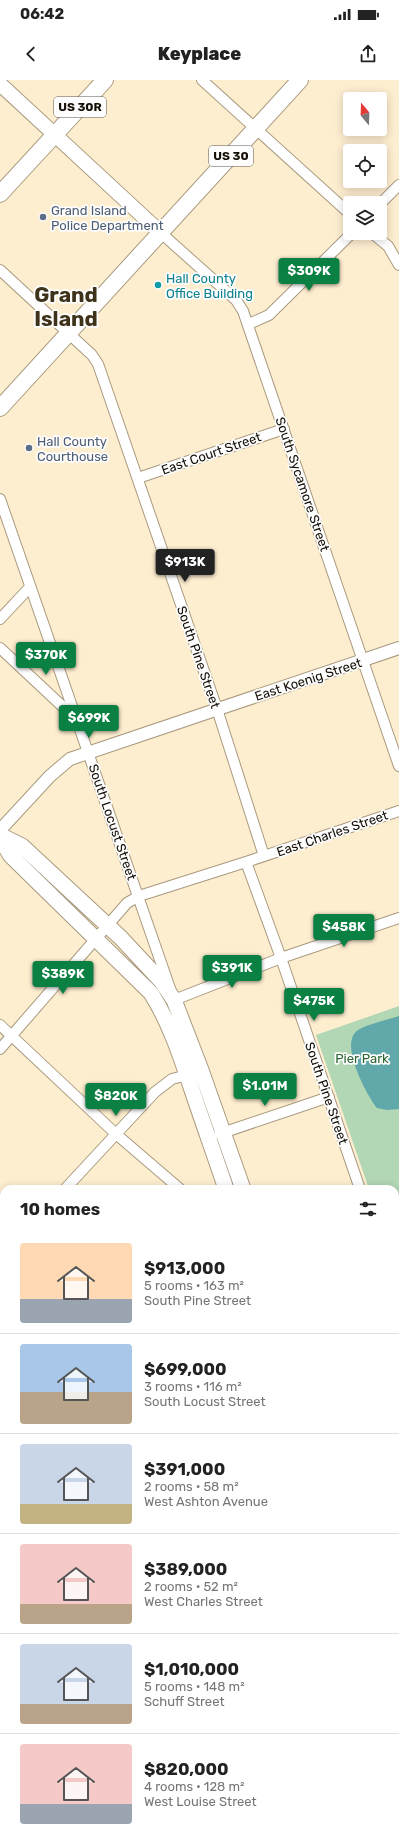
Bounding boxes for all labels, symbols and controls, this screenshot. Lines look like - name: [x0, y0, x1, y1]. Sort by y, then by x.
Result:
- text: 06:42: [20, 5, 64, 23]
- icon: back: [20, 43, 42, 65]
- text: Keyplace: [158, 43, 241, 65]
- icon: share: [357, 43, 379, 65]
- north arrow: [343, 92, 387, 136]
- map controls: [343, 92, 387, 240]
- road number: US 30R: [54, 97, 106, 117]
- button: locate: [343, 144, 387, 188]
- road number: US 30: [209, 146, 253, 166]
- button: layers: [343, 196, 387, 240]
- place label: Grand Island Police Department: [51, 203, 164, 233]
- marker: Grand Island Police Department: [38, 212, 48, 222]
- pin: $309K: [281, 258, 337, 292]
- text: $309K: [287, 263, 331, 278]
- place label: Hall County Office Building: [166, 271, 253, 302]
- marker: Hall County Office Building: [153, 280, 163, 290]
- district label: Grand Island: [34, 282, 98, 331]
- street label: South Sycamore Street: [273, 415, 333, 553]
- street label: East Court Street: [159, 429, 263, 478]
- place label: Hall County Courthouse: [37, 434, 108, 464]
- marker: Hall County Courthouse: [24, 443, 34, 453]
- pin: $913K: [157, 549, 213, 583]
- text: $913K: [165, 554, 205, 569]
- street label: South Pine Street: [174, 604, 223, 710]
- pin: $370K: [18, 642, 74, 676]
- text: $370K: [25, 647, 67, 662]
- street label: East Koenig Street: [253, 655, 364, 705]
- pin: $699K: [61, 705, 117, 739]
- text: $699K: [68, 710, 110, 725]
- street label: South Locust Street: [86, 762, 139, 882]
- street label: East Charles Street: [275, 807, 390, 860]
- pin: $458K: [316, 914, 372, 948]
- text: $458K: [322, 919, 366, 934]
- pin: $391K: [204, 955, 260, 989]
- text: $391K: [212, 960, 252, 975]
- pin: $389K: [35, 961, 91, 995]
- text: $389K: [41, 966, 85, 981]
- pin: $475K: [286, 988, 342, 1022]
- text: $475K: [293, 993, 335, 1008]
- street label: South Pine Street: [302, 1040, 351, 1146]
- park label: Pier Park: [335, 1051, 389, 1066]
- pin: $1.01M: [232, 1073, 298, 1107]
- text: $1.01M: [243, 1078, 287, 1093]
- pin: $820K: [88, 1083, 144, 1117]
- text: $820K: [94, 1088, 138, 1103]
- icon: filters: [357, 1198, 379, 1220]
- text: 10 homes: [20, 1199, 100, 1219]
- text: $913,000: [144, 1258, 225, 1278]
- icon: home: [52, 1259, 100, 1307]
- text: 5 rooms · 163 m²: [144, 1278, 244, 1293]
- text: South Pine Street: [144, 1293, 251, 1308]
- text: $699,000: [144, 1359, 227, 1379]
- icon: home: [52, 1360, 100, 1408]
- text: 3 rooms · 116 m²: [144, 1379, 242, 1394]
- text: South Locust Street: [144, 1394, 266, 1409]
- text: $391,000: [144, 1459, 225, 1479]
- icon: home: [52, 1460, 100, 1508]
- text: 2 rooms · 58 m²: [144, 1479, 239, 1494]
- text: West Ashton Avenue: [144, 1494, 268, 1509]
- text: $389,000: [144, 1559, 227, 1579]
- icon: home: [52, 1560, 100, 1608]
- text: 2 rooms · 52 m²: [144, 1579, 238, 1594]
- text: West Charles Street: [144, 1594, 263, 1609]
- text: $1,010,000: [144, 1659, 239, 1679]
- icon: home: [52, 1660, 100, 1708]
- text: 5 rooms · 148 m²: [144, 1679, 245, 1694]
- text: Schuff Street: [144, 1694, 224, 1709]
- text: $820,000: [144, 1759, 229, 1779]
- icon: home: [52, 1760, 100, 1808]
- text: 4 rooms · 128 m²: [144, 1779, 244, 1794]
- text: West Louise Street: [144, 1794, 257, 1809]

